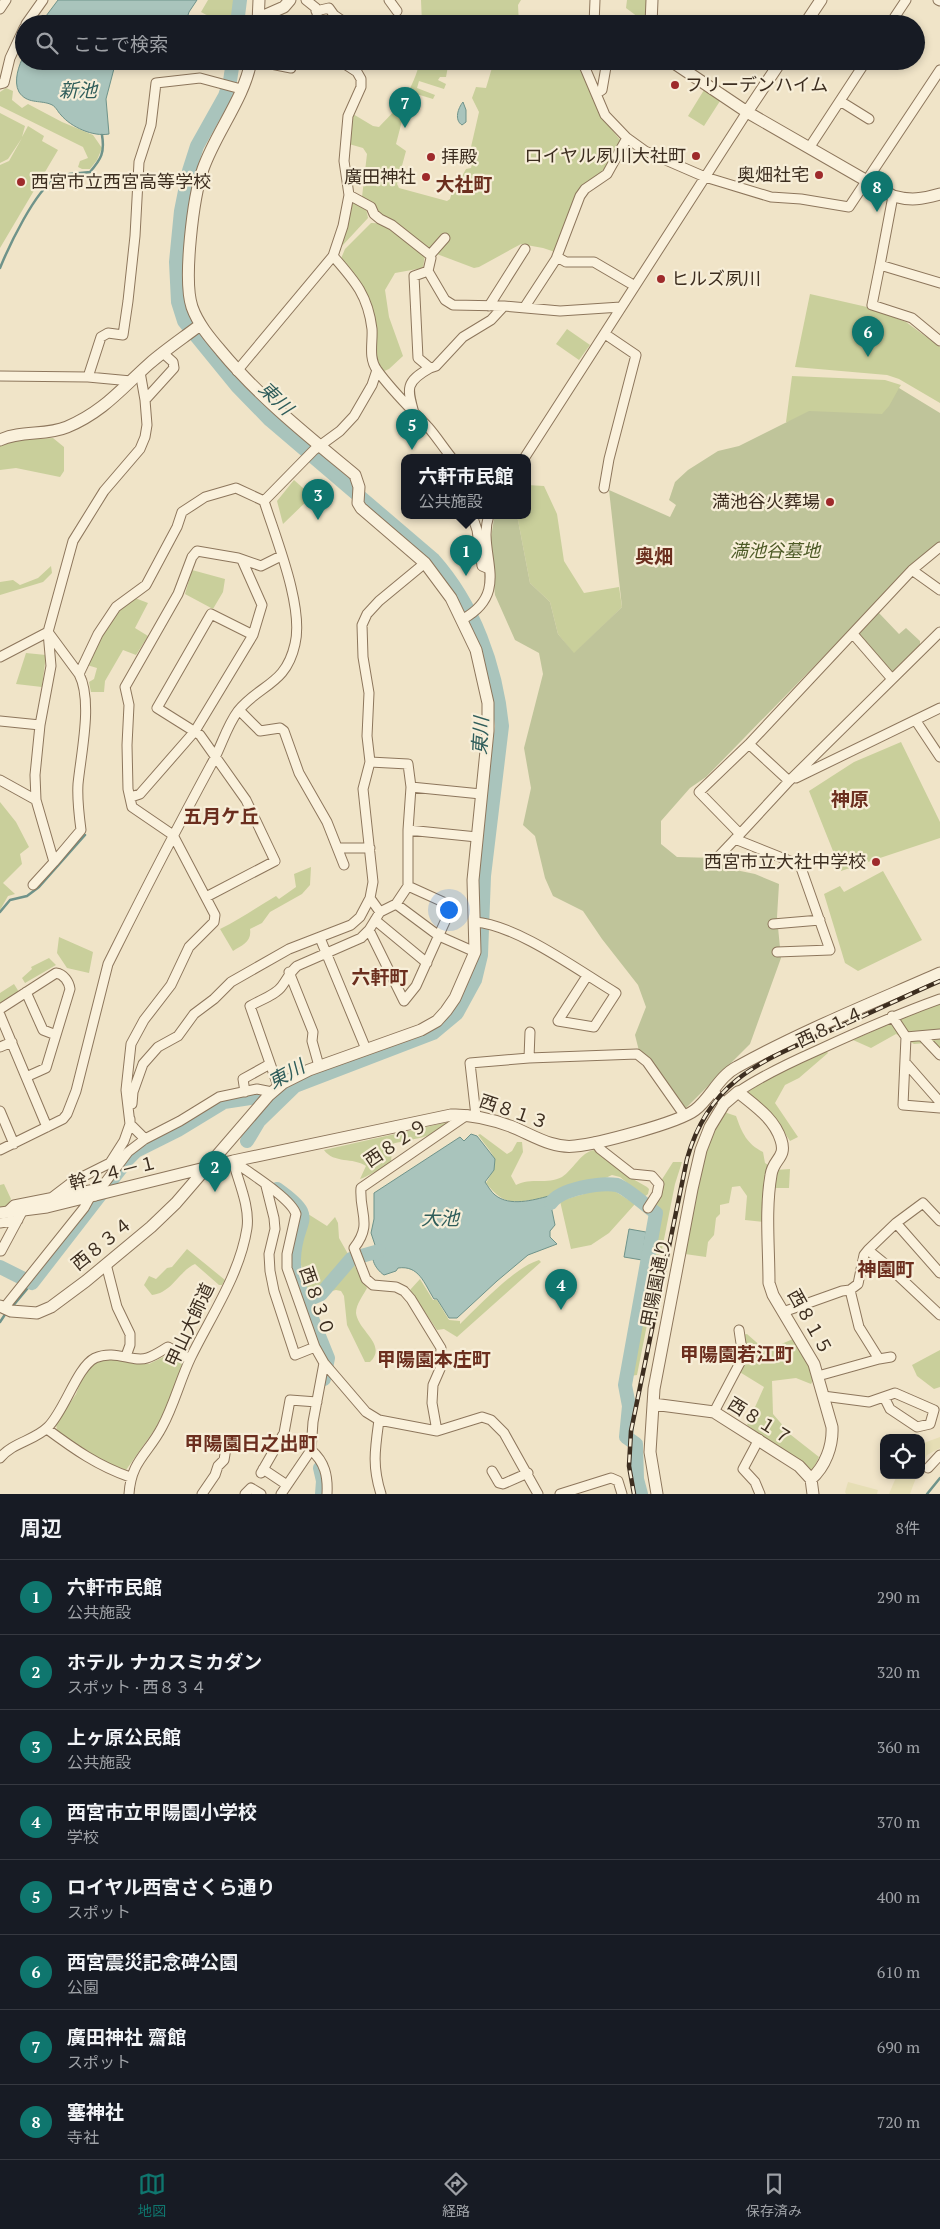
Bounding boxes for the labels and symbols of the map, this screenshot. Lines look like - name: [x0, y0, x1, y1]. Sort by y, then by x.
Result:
- place label: フリーデンハイム: [685, 72, 828, 96]
- water label: 新池: [59, 77, 99, 102]
- marker: フリーデンハイム: [669, 79, 681, 91]
- pin: 7: [389, 87, 421, 128]
- place label: ロイヤル夙川大社町: [525, 143, 686, 167]
- place label: 拝殿: [441, 144, 477, 168]
- marker: ロイヤル夙川大社町: [690, 150, 702, 162]
- marker: 拝殿: [425, 151, 437, 163]
- place label: 奥畑社宅: [737, 162, 809, 186]
- place label: 廣田神社: [344, 164, 416, 188]
- place label: 西宮市立西宮高等学校: [31, 169, 211, 193]
- marker: 奥畑社宅: [813, 169, 825, 181]
- marker: 廣田神社: [420, 171, 432, 183]
- district label: 大社町: [435, 171, 493, 196]
- pin: 8: [861, 171, 893, 212]
- marker: 西宮市立西宮高等学校: [15, 176, 27, 188]
- place label: ヒルズ夙川: [671, 266, 761, 290]
- marker: ヒルズ夙川: [655, 273, 667, 285]
- pin: 6: [852, 316, 884, 357]
- water label: 東川: [254, 375, 300, 421]
- pin: 5: [396, 409, 428, 450]
- pin: 3: [302, 479, 334, 520]
- place label: 満池谷火葬場: [712, 489, 820, 513]
- marker: 満池谷火葬場: [824, 496, 836, 508]
- pin: 1: [450, 535, 482, 576]
- park label: 満池谷墓地: [730, 538, 822, 562]
- district label: 奥畑: [635, 543, 673, 568]
- water label: 東川: [466, 714, 493, 756]
- district label: 神原: [831, 786, 869, 811]
- district label: 五月ケ丘: [183, 803, 259, 828]
- place label: 西宮市立大社中学校: [704, 849, 866, 873]
- marker: 西宮市立大社中学校: [870, 856, 882, 868]
- your location: [436, 897, 462, 923]
- district label: 六軒町: [351, 964, 409, 989]
- street label: 西８１４: [792, 1000, 867, 1052]
- water label: 東川: [263, 1052, 310, 1094]
- street label: 西８１３: [476, 1088, 552, 1134]
- street label: 西８２９: [359, 1112, 432, 1172]
- street label: 幹２４－１: [66, 1149, 159, 1195]
- pin: 2: [199, 1151, 231, 1192]
- water label: 大池: [421, 1205, 461, 1230]
- street label: 西８３４: [66, 1211, 137, 1275]
- street label: 甲陽園通り: [635, 1236, 675, 1329]
- district label: 神園町: [857, 1256, 915, 1281]
- street label: 西８３０: [295, 1263, 341, 1339]
- pin: 4: [545, 1269, 577, 1310]
- street label: 甲山大師道: [159, 1279, 219, 1370]
- street label: 西８１５: [783, 1284, 839, 1359]
- district label: 甲陽園若江町: [680, 1341, 794, 1366]
- district label: 甲陽園本庄町: [377, 1346, 491, 1371]
- street label: 西８１７: [724, 1391, 797, 1449]
- district label: 甲陽園日之出町: [184, 1430, 318, 1455]

